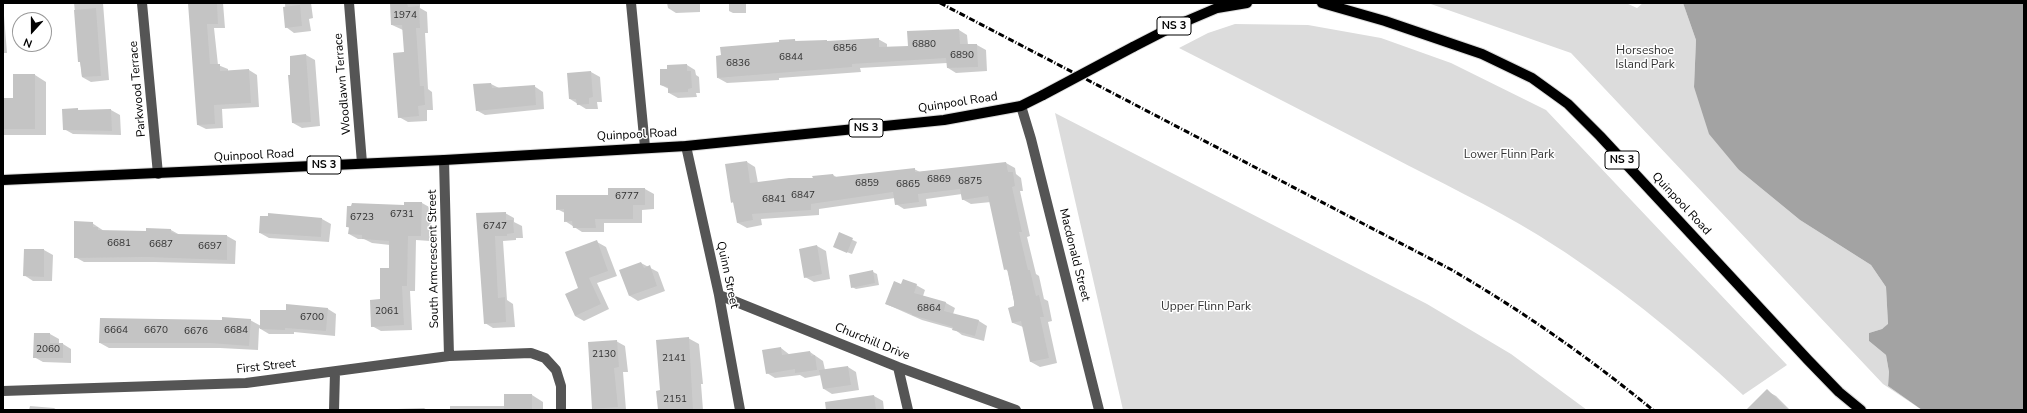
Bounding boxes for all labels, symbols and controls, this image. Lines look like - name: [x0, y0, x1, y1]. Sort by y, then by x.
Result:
- house number: 1974: [393, 10, 417, 22]
- north arrow: [12, 12, 52, 52]
- road number: NS 3: [1157, 17, 1191, 35]
- street label: Woodlawn Terrace: [331, 33, 355, 135]
- text: N: [21, 34, 34, 51]
- house number: 6880: [912, 39, 936, 51]
- street label: Parkwood Terrace: [127, 40, 149, 138]
- house number: 6856: [833, 43, 857, 55]
- park label: Horseshoe Island Park: [1615, 44, 1675, 72]
- house number: 6890: [950, 50, 974, 62]
- house number: 6844: [779, 52, 803, 64]
- house number: 6836: [726, 58, 750, 70]
- street label: Quinpool Road: [917, 90, 999, 116]
- road number: NS 3: [849, 119, 883, 137]
- street label: Quinpool Road: [596, 126, 678, 144]
- street label: Quinpool Road: [213, 147, 295, 165]
- park label: Lower Flinn Park: [1464, 148, 1554, 162]
- road number: NS 3: [1605, 151, 1639, 169]
- road number: NS 3: [307, 156, 341, 174]
- street label: Quinpool Road: [1648, 170, 1714, 238]
- house number: 6869: [927, 174, 951, 186]
- house number: 6875: [958, 176, 982, 188]
- house number: 6859: [855, 178, 879, 190]
- house number: 6865: [896, 179, 920, 191]
- street label: South Armcrescent Street: [426, 189, 442, 329]
- house number: 6847: [791, 190, 815, 202]
- house number: 6777: [615, 191, 639, 203]
- house number: 6841: [762, 194, 786, 206]
- street label: Macdonald Street: [1055, 207, 1093, 303]
- house number: 6731: [390, 209, 414, 221]
- house number: 6723: [350, 212, 374, 224]
- house number: 6747: [483, 221, 507, 233]
- house number: 6681: [107, 238, 131, 250]
- house number: 6687: [149, 239, 173, 251]
- street label: Quinn Street: [713, 240, 741, 310]
- house number: 6697: [198, 241, 222, 253]
- park label: Upper Flinn Park: [1161, 300, 1251, 314]
- house number: 6864: [917, 303, 941, 315]
- house number: 2061: [375, 306, 399, 318]
- house number: 6700: [300, 312, 324, 324]
- street label: Churchill Drive: [832, 320, 912, 364]
- house number: 6664: [104, 325, 128, 337]
- house number: 6670: [144, 325, 168, 337]
- house number: 6684: [224, 325, 248, 337]
- house number: 6676: [184, 326, 208, 338]
- house number: 2060: [36, 344, 60, 356]
- house number: 2130: [592, 349, 616, 361]
- house number: 2141: [662, 353, 686, 365]
- street label: First Street: [236, 357, 296, 377]
- house number: 2151: [663, 394, 687, 406]

